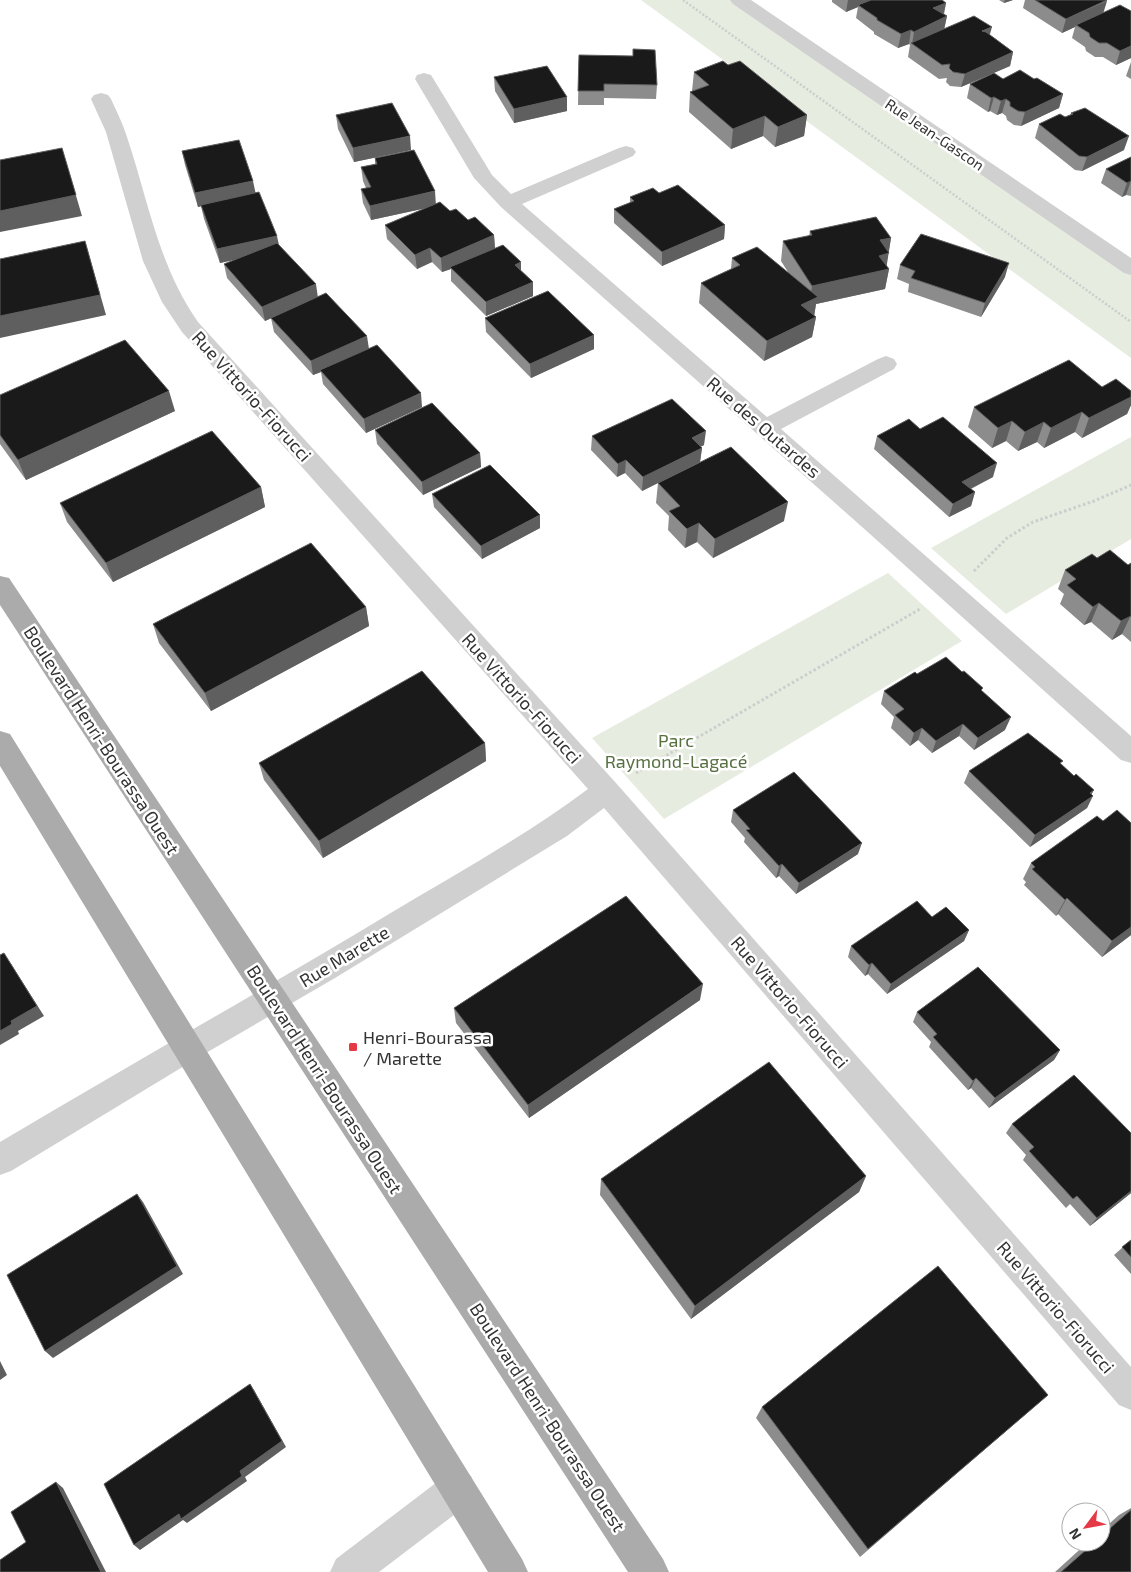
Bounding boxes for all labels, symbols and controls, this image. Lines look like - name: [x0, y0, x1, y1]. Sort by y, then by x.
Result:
- street label: Rue Jean-Gascon: [882, 94, 988, 174]
- street label: Rue Vittorio-Fiorucci: [188, 326, 316, 466]
- street label: Rue des Outardes: [703, 372, 825, 482]
- street label: Boulevard Henri-Bourassa Ouest: [20, 622, 184, 859]
- street label: Rue Vittorio-Fiorucci: [458, 628, 586, 768]
- park label: Parc Raymond-Lagacé: [605, 729, 747, 772]
- street label: Rue Marette: [295, 921, 393, 991]
- street label: Rue Vittorio-Fiorucci: [727, 931, 853, 1073]
- street label: Boulevard Henri-Bourassa Ouest: [243, 961, 407, 1198]
- place label: Henri-Bourassa / Marette: [363, 1026, 492, 1069]
- marker: Henri-Bourassa / Marette: [347, 1041, 359, 1053]
- street label: Rue Vittorio-Fiorucci: [993, 1236, 1119, 1378]
- street label: Boulevard Henri-Bourassa Ouest: [466, 1299, 630, 1536]
- north arrow: [1061, 1502, 1111, 1552]
- text: N: [1065, 1525, 1084, 1543]

